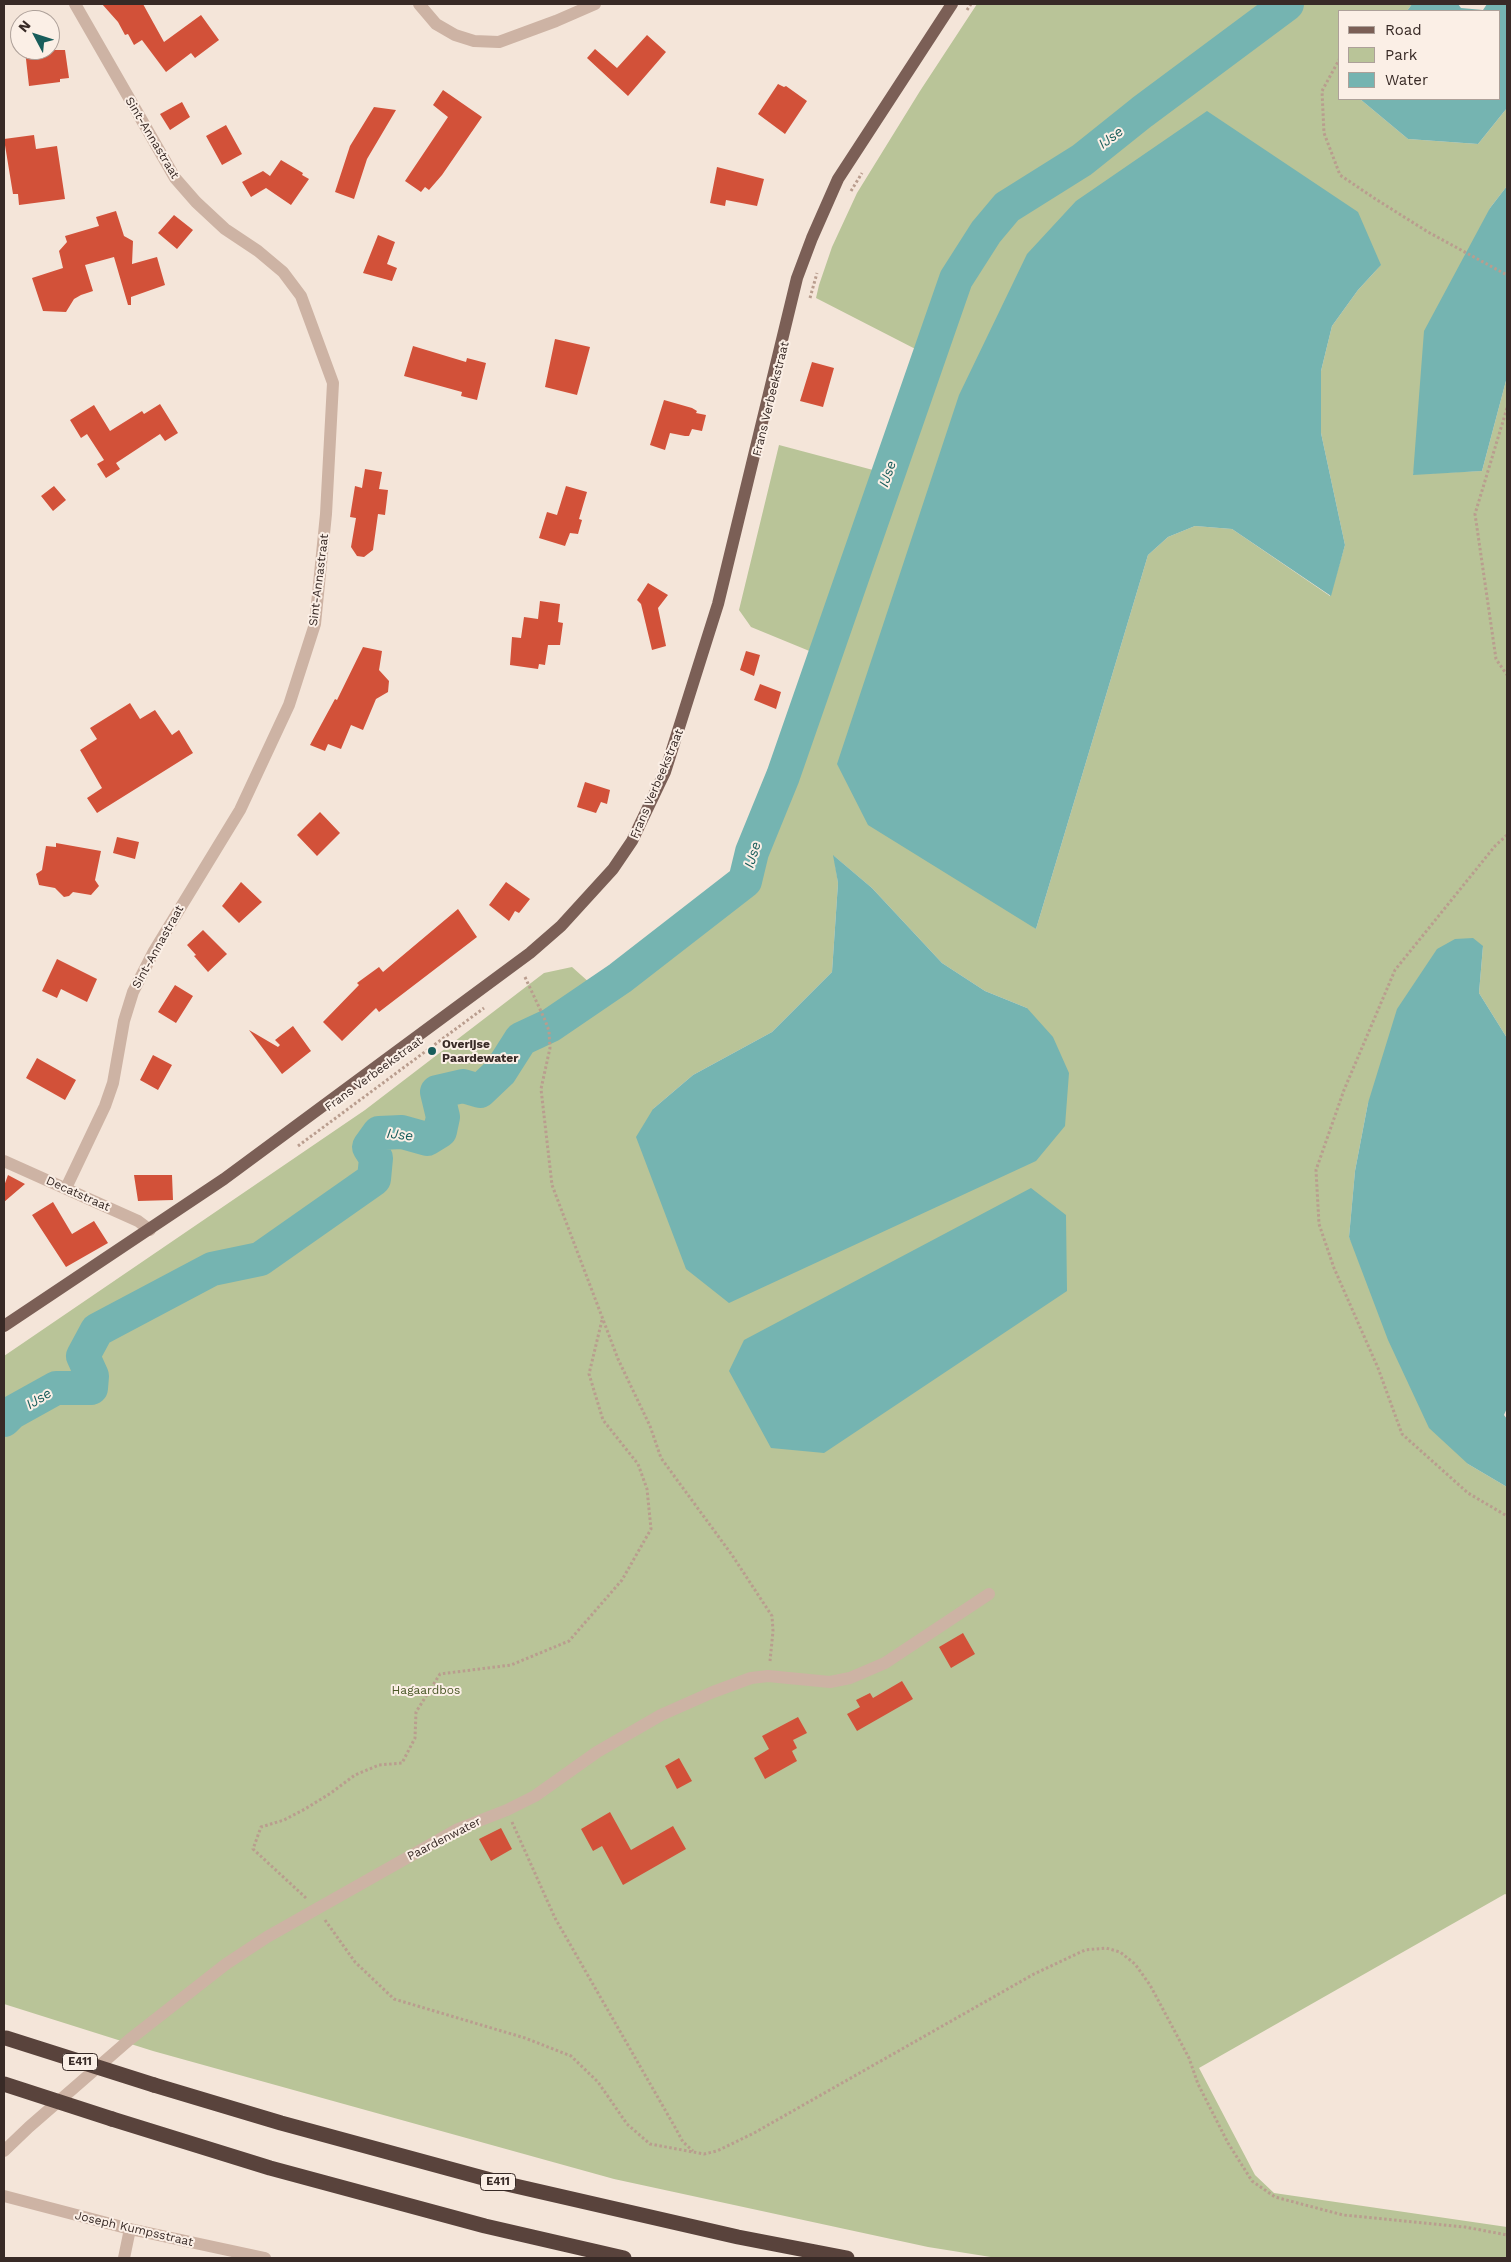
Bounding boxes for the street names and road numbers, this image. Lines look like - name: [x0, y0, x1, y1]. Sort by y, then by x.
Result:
- street label: Sint-Annastraat: [122, 94, 182, 182]
- street label: Frans Verbeekstraat: [750, 340, 792, 458]
- street label: Sint-Annastraat: [306, 533, 332, 627]
- street label: Frans Verbeekstraat: [627, 727, 687, 841]
- street label: Sint-Annastraat: [129, 903, 187, 991]
- street label: Frans Verbeekstraat: [322, 1034, 426, 1114]
- street label: Decatstraat: [44, 1174, 112, 1214]
- street label: Paardenwater: [405, 1814, 483, 1864]
- road number: E411: [62, 2054, 98, 2070]
- road number: E411: [480, 2174, 516, 2190]
- street label: Joseph Kumpsstraat: [73, 2208, 195, 2250]

